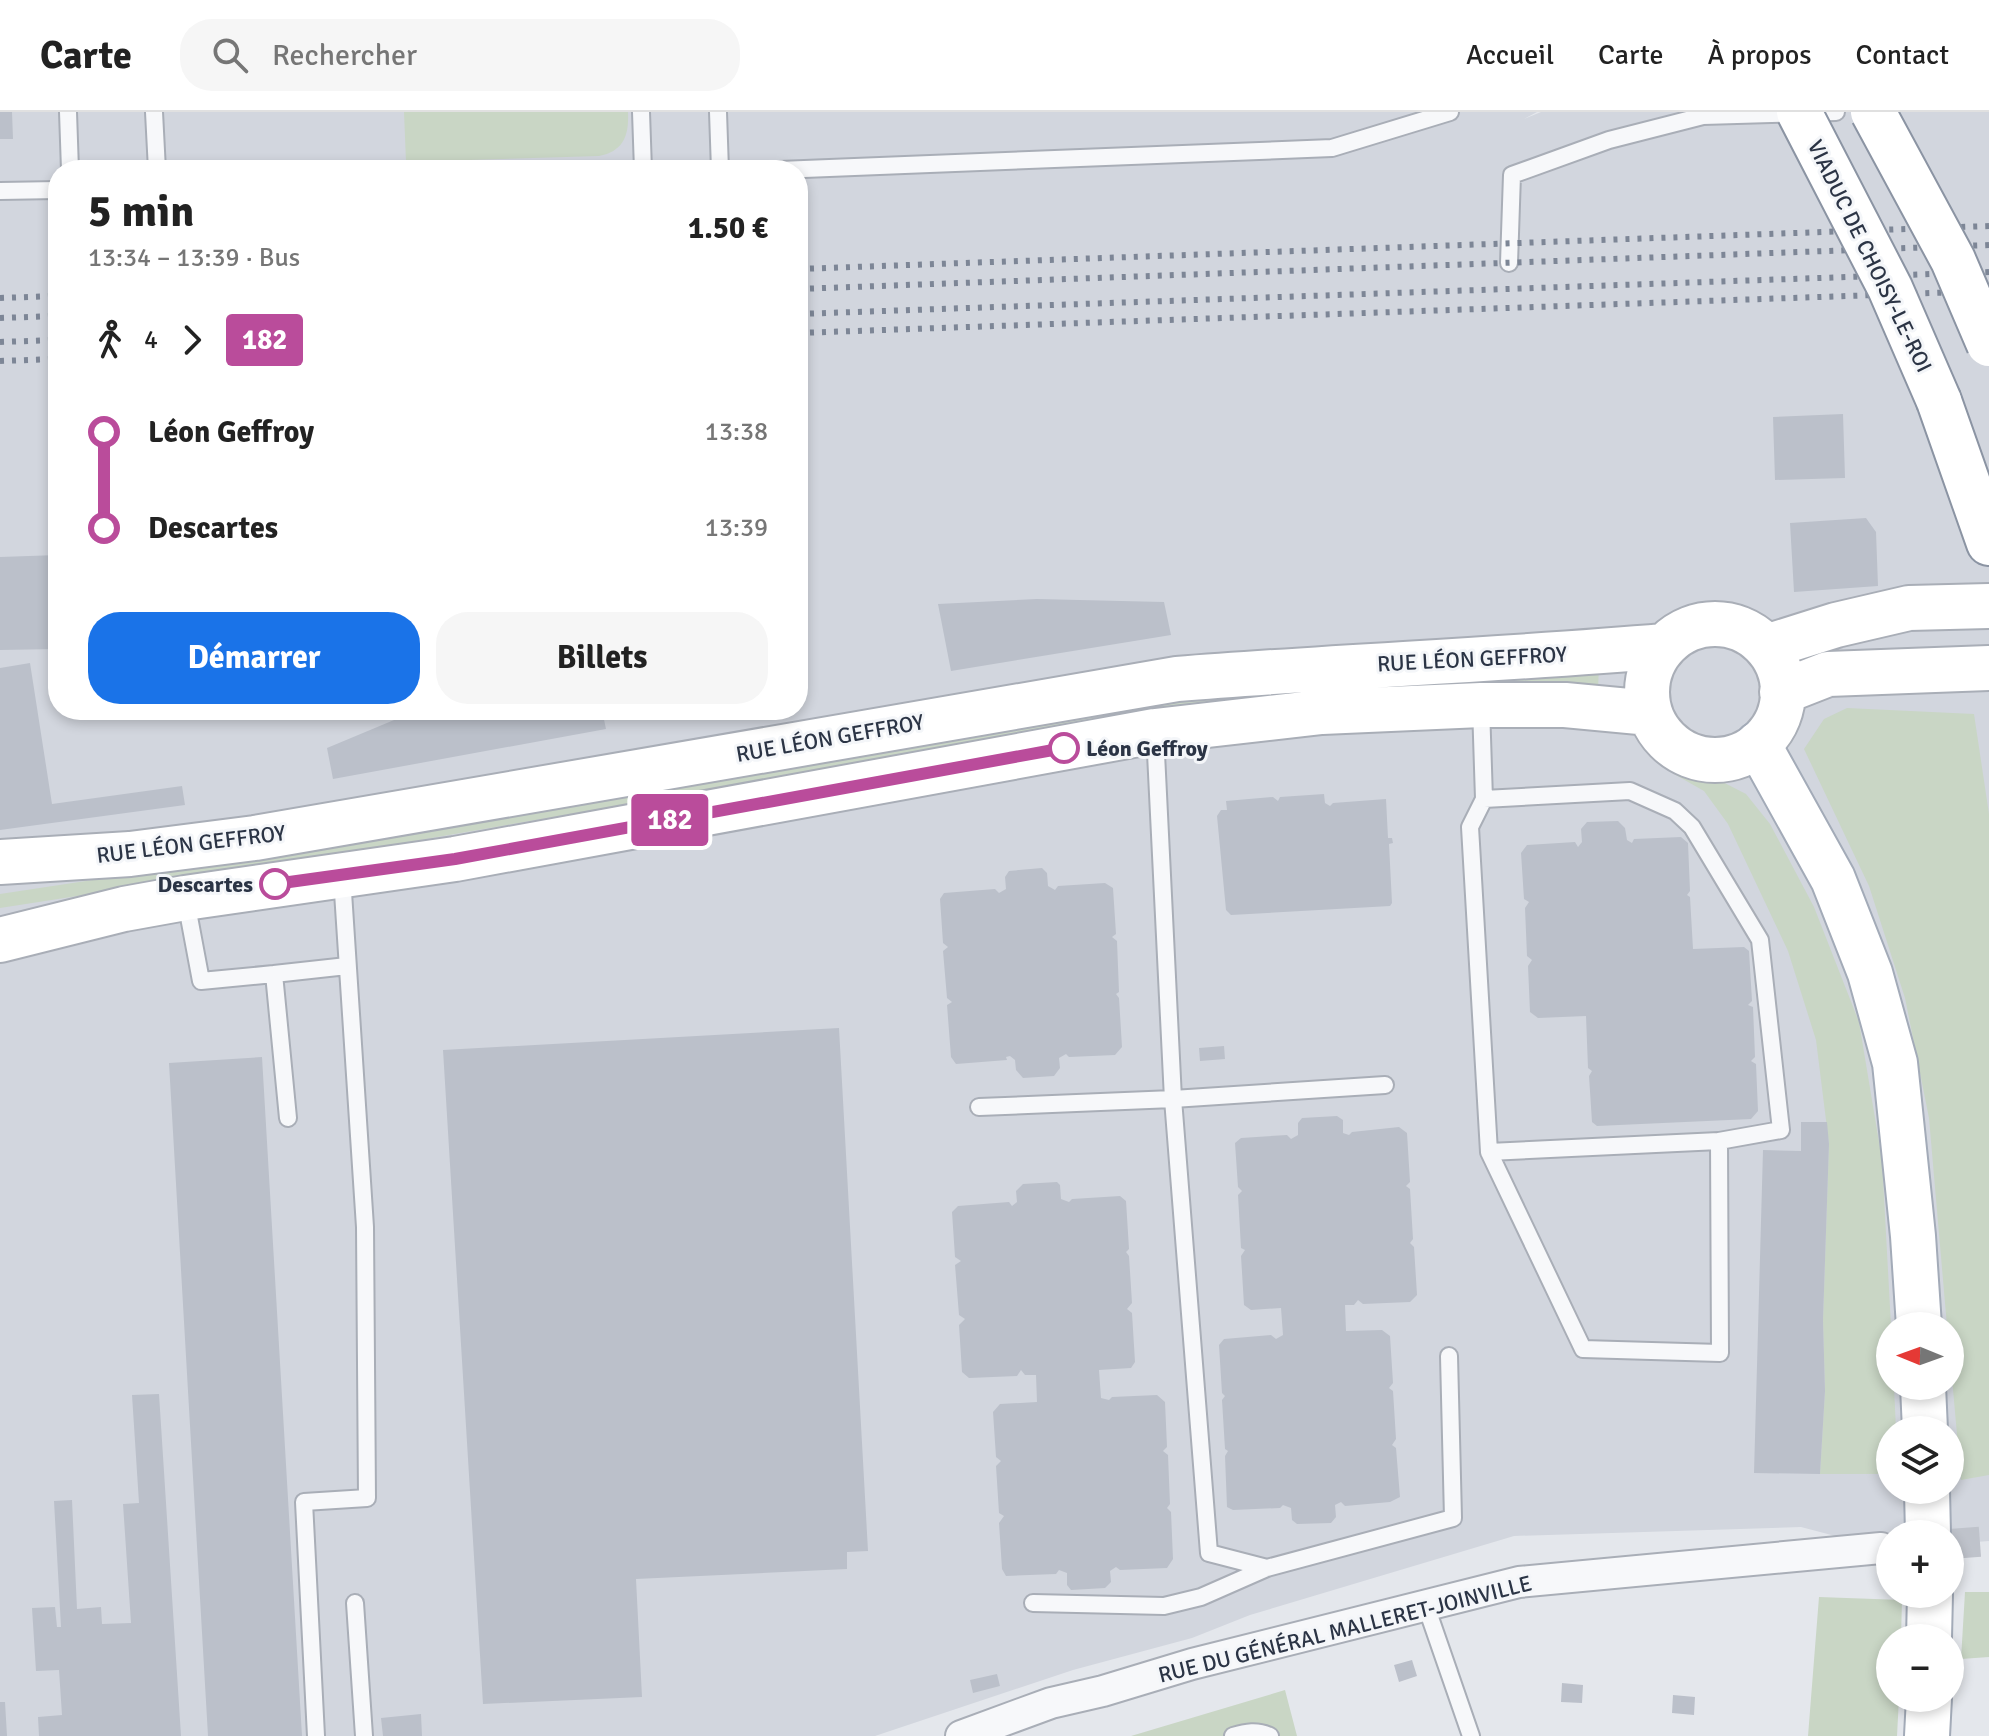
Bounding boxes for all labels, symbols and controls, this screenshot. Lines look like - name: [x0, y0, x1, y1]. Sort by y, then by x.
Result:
- search box: [180, 19, 740, 91]
- text: Carte: [40, 32, 132, 79]
- icon: search: [208, 33, 252, 77]
- text: Rechercher: [272, 37, 417, 74]
- text: Accueil: [1466, 38, 1554, 72]
- text: Carte: [1598, 38, 1663, 72]
- text: À propos: [1707, 38, 1812, 72]
- text: Contact: [1856, 38, 1949, 72]
- street label: VIADUC DE CHOISY-LE-ROI: [1802, 135, 1938, 377]
- text: 5 min: [88, 185, 194, 239]
- text: 1.50 €: [688, 210, 768, 247]
- text: 13:34 – 13:39 · Bus: [88, 242, 300, 274]
- icon: walk: [88, 318, 132, 362]
- icon: forward: [170, 318, 214, 362]
- text: 182: [242, 323, 287, 357]
- text: 4: [144, 324, 158, 356]
- text: Léon Geffroy: [148, 414, 314, 451]
- text: 13:38: [705, 416, 768, 448]
- text: Descartes: [148, 510, 278, 547]
- text: 13:39: [705, 512, 768, 544]
- button: Démarrer: [88, 612, 420, 704]
- button: Billets: [436, 612, 768, 704]
- street label: RUE LÉON GEFFROY: [1376, 641, 1568, 677]
- street label: RUE LÉON GEFFROY: [734, 708, 926, 768]
- marker: Léon Geffroy: [1049, 733, 1079, 763]
- place label: Léon Geffroy: [1086, 735, 1208, 762]
- line badge: 182: [624, 794, 716, 846]
- text: 182: [647, 803, 693, 837]
- street label: RUE LÉON GEFFROY: [95, 819, 287, 869]
- marker: Descartes: [260, 869, 290, 899]
- place label: Descartes: [158, 871, 253, 898]
- north arrow: [1876, 1312, 1964, 1400]
- map controls: [1876, 1312, 1964, 1712]
- button: layers: [1876, 1416, 1964, 1504]
- button: +: [1876, 1520, 1964, 1608]
- street label: RUE DU GÉNÉRAL MALLERET-JOINVILLE: [1155, 1569, 1535, 1689]
- button: −: [1876, 1624, 1964, 1712]

